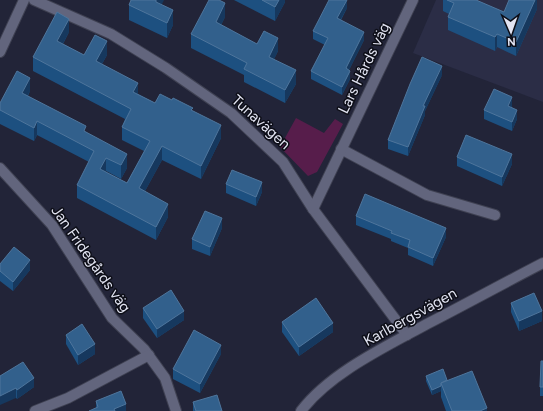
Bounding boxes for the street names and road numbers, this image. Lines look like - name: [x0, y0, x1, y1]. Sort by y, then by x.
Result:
- street label: Lars Hårds väg: [334, 20, 394, 116]
- street label: Tunavägen: [228, 91, 294, 153]
- street label: Jan Fridegårds väg: [47, 202, 135, 316]
- street label: Karlbergsvägen: [360, 284, 460, 350]

